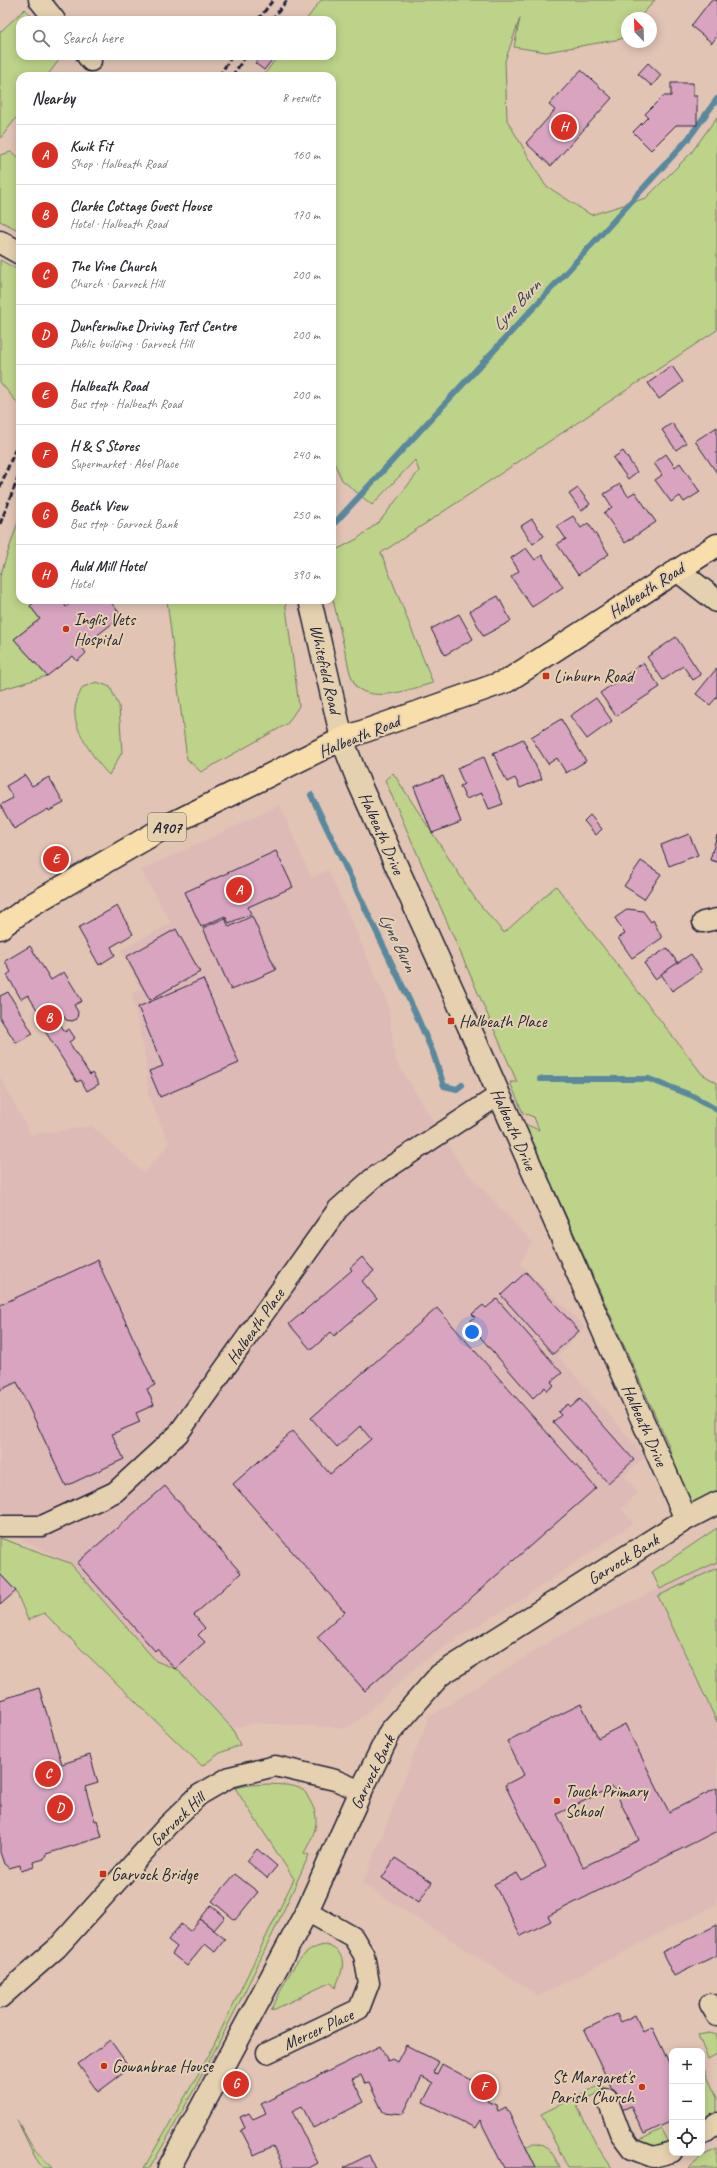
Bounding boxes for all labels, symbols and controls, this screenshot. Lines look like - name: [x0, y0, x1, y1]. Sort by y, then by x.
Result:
- north arrow: [621, 12, 657, 48]
- search box: [16, 16, 336, 60]
- icon: search: [30, 27, 52, 49]
- text: Search here: [62, 29, 123, 48]
- text: Nearby: [32, 88, 75, 109]
- text: 8 results: [282, 90, 320, 106]
- pin: H: [551, 112, 577, 142]
- text: Kwik Fit: [70, 137, 112, 156]
- text: A: [42, 147, 48, 163]
- text: 160 m: [292, 147, 320, 163]
- text: Shop · Halbeath Road: [70, 156, 167, 172]
- text: Clarke Cottage Guest House: [70, 197, 211, 216]
- text: B: [42, 207, 48, 223]
- text: 170 m: [292, 207, 320, 223]
- text: Hotel · Halbeath Road: [70, 216, 167, 232]
- text: The Vine Church: [70, 257, 156, 276]
- text: C: [42, 267, 48, 283]
- text: 200 m: [292, 267, 320, 283]
- water label: Lyne Burn: [487, 273, 547, 335]
- text: Church · Garvock Hill: [70, 276, 164, 292]
- text: Dunfermline Driving Test Centre: [70, 317, 236, 336]
- text: D: [41, 327, 49, 343]
- text: 200 m: [292, 327, 320, 343]
- text: Public building · Garvock Hill: [70, 336, 193, 352]
- text: Halbeath Road: [70, 377, 147, 396]
- text: E: [42, 387, 48, 403]
- text: 200 m: [292, 387, 320, 403]
- text: Bus stop · Halbeath Road: [70, 396, 182, 412]
- text: H & S Stores: [70, 437, 139, 456]
- text: F: [42, 447, 48, 463]
- text: 240 m: [292, 447, 320, 463]
- text: Supermarket · Abel Place: [70, 456, 178, 472]
- text: Beath View: [70, 497, 128, 516]
- text: G: [42, 507, 48, 523]
- text: 250 m: [292, 507, 320, 523]
- text: Bus stop · Garvock Bank: [70, 516, 177, 532]
- street label: Halbeath Road: [605, 556, 691, 623]
- text: Auld Mill Hotel: [70, 557, 145, 576]
- text: H: [41, 567, 49, 583]
- text: 390 m: [292, 567, 320, 583]
- text: Hotel: [70, 576, 93, 592]
- place label: Inglis Vets Hospital: [74, 609, 137, 650]
- street label: Whitefield Road: [305, 623, 347, 719]
- marker: Inglis Vets Hospital: [61, 624, 71, 634]
- place label: Linburn Road: [554, 666, 636, 687]
- marker: Linburn Road: [541, 671, 551, 681]
- street label: Halbeath Road: [315, 709, 406, 762]
- street label: Halbeath Drive: [354, 789, 410, 879]
- road number: A907: [148, 813, 186, 841]
- pin: E: [43, 844, 69, 874]
- pin: A: [226, 875, 252, 905]
- water label: Lyne Burn: [374, 909, 422, 976]
- pin: B: [36, 1003, 62, 1033]
- place label: Halbeath Place: [459, 1011, 548, 1032]
- marker: Halbeath Place: [446, 1016, 456, 1026]
- street label: Halbeath Drive: [486, 1085, 542, 1175]
- street label: Halbeath Place: [222, 1283, 290, 1368]
- your location: [462, 1322, 482, 1342]
- street label: Halbeath Drive: [617, 1381, 673, 1471]
- street label: Garvock Bank: [584, 1528, 664, 1589]
- street label: Garvock Bank: [346, 1730, 400, 1813]
- pin: C: [35, 1759, 61, 1789]
- place label: Touch Primary School: [565, 1781, 649, 1822]
- street label: Garvock Hill: [145, 1786, 212, 1851]
- pin: D: [47, 1793, 73, 1823]
- marker: Touch Primary School: [552, 1796, 562, 1806]
- place label: Garvock Bridge: [111, 1864, 199, 1885]
- marker: Garvock Bridge: [98, 1869, 108, 1879]
- street label: Mercer Place: [280, 2003, 358, 2055]
- map controls: [669, 2048, 705, 2156]
- button: +: [669, 2048, 705, 2084]
- place label: Gowanbrae House: [112, 2056, 214, 2077]
- marker: Gowanbrae House: [99, 2061, 109, 2071]
- place label: St Margaret's Parish Church: [550, 2067, 636, 2108]
- pin: G: [223, 2069, 249, 2099]
- pin: F: [471, 2072, 497, 2102]
- marker: St Margaret's Parish Church: [637, 2082, 647, 2092]
- button: −: [669, 2084, 705, 2120]
- button: locate: [669, 2120, 705, 2156]

